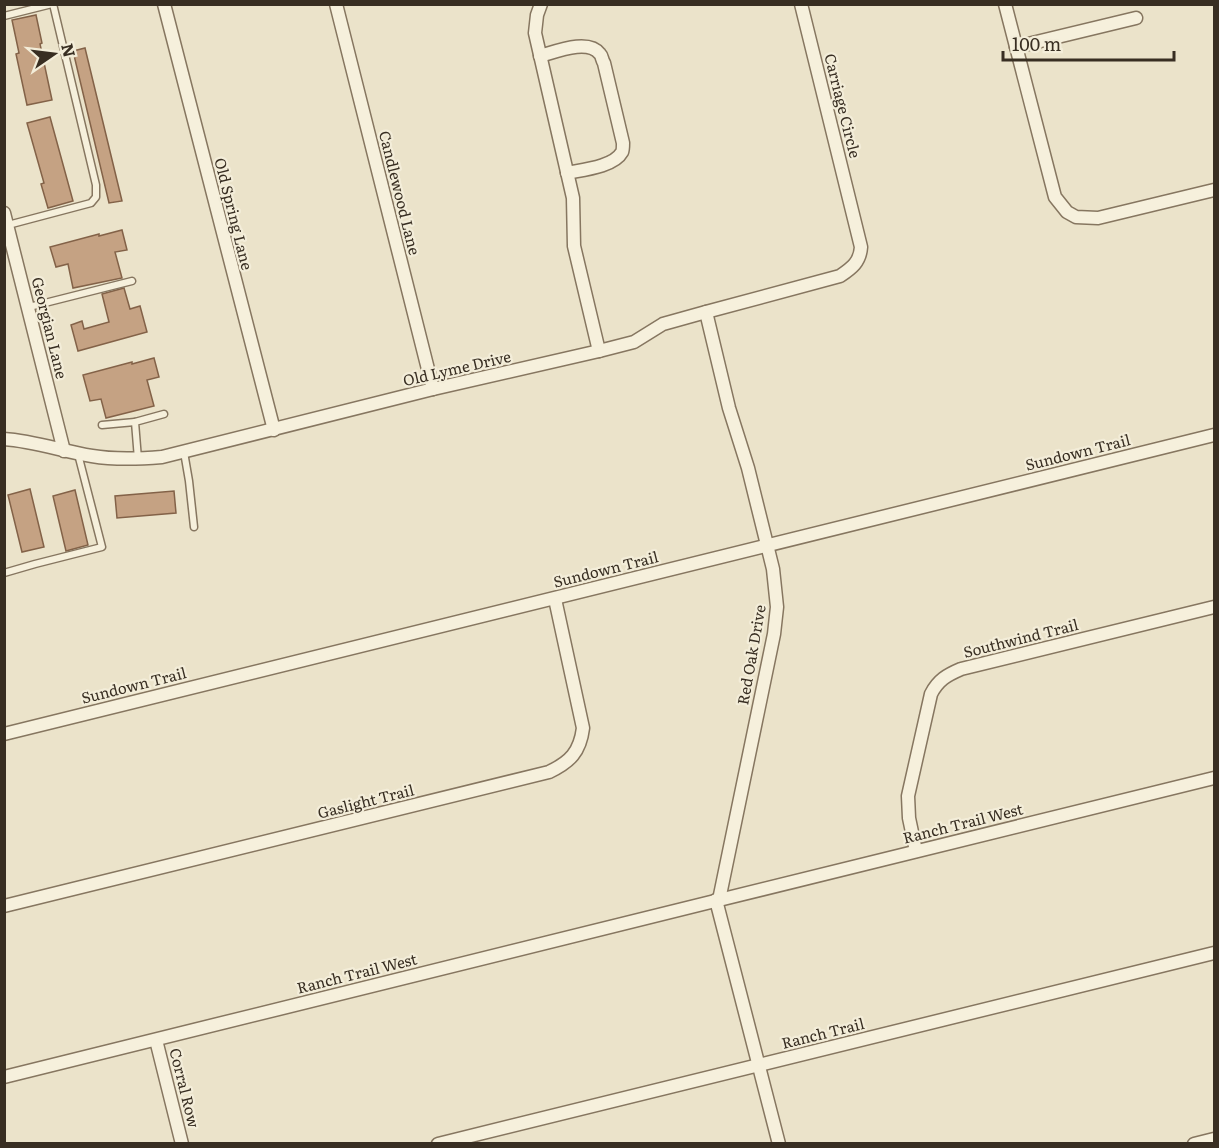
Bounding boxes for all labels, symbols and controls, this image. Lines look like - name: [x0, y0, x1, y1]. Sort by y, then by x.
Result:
- north arrow: [24, 24, 84, 84]
- scale bar: [1003, 24, 1174, 62]
- text: 100 m: [1012, 30, 1061, 57]
- text: N: [56, 41, 83, 60]
- street label: Carriage Circle: [819, 51, 868, 160]
- street label: Candlewood Lane: [374, 128, 427, 257]
- street label: Old Spring Lane: [209, 155, 260, 272]
- street label: Georgian Lane: [27, 274, 74, 381]
- street label: Old Lyme Drive: [400, 344, 513, 391]
- street label: Sundown Trail: [1023, 427, 1133, 476]
- street label: Sundown Trail: [551, 544, 661, 593]
- street label: Red Oak Drive: [730, 603, 771, 707]
- street label: Southwind Trail: [961, 612, 1081, 663]
- street label: Sundown Trail: [79, 660, 189, 709]
- street label: Gaslight Trail: [315, 777, 416, 824]
- street label: Ranch Trail West: [900, 797, 1025, 849]
- street label: Ranch Trail West: [294, 947, 419, 999]
- street label: Ranch Trail: [779, 1011, 866, 1054]
- street label: Corral Row: [164, 1045, 206, 1130]

